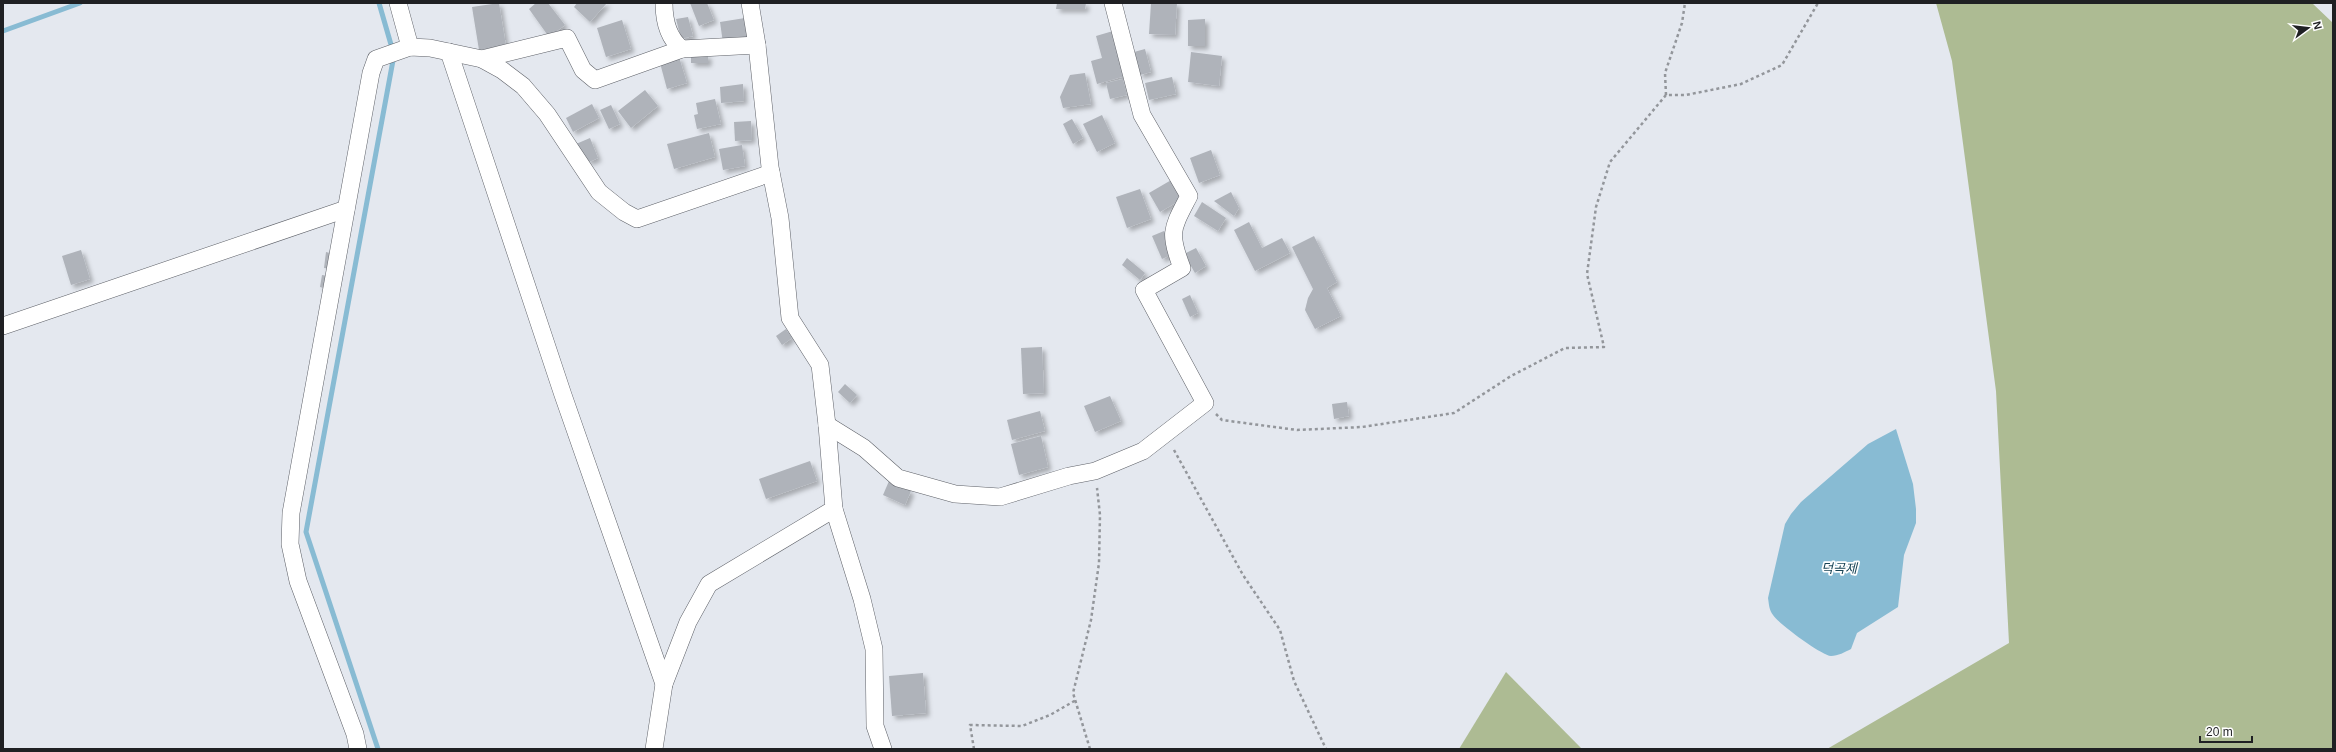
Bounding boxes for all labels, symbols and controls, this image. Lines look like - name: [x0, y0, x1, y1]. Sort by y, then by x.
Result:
- north arrow: [2288, 8, 2328, 48]
- text: N: [2311, 20, 2324, 31]
- water label: 덕곡제: [1821, 561, 1859, 576]
- scale bar: [2200, 718, 2252, 744]
- text: 20 m: [2206, 725, 2233, 739]

